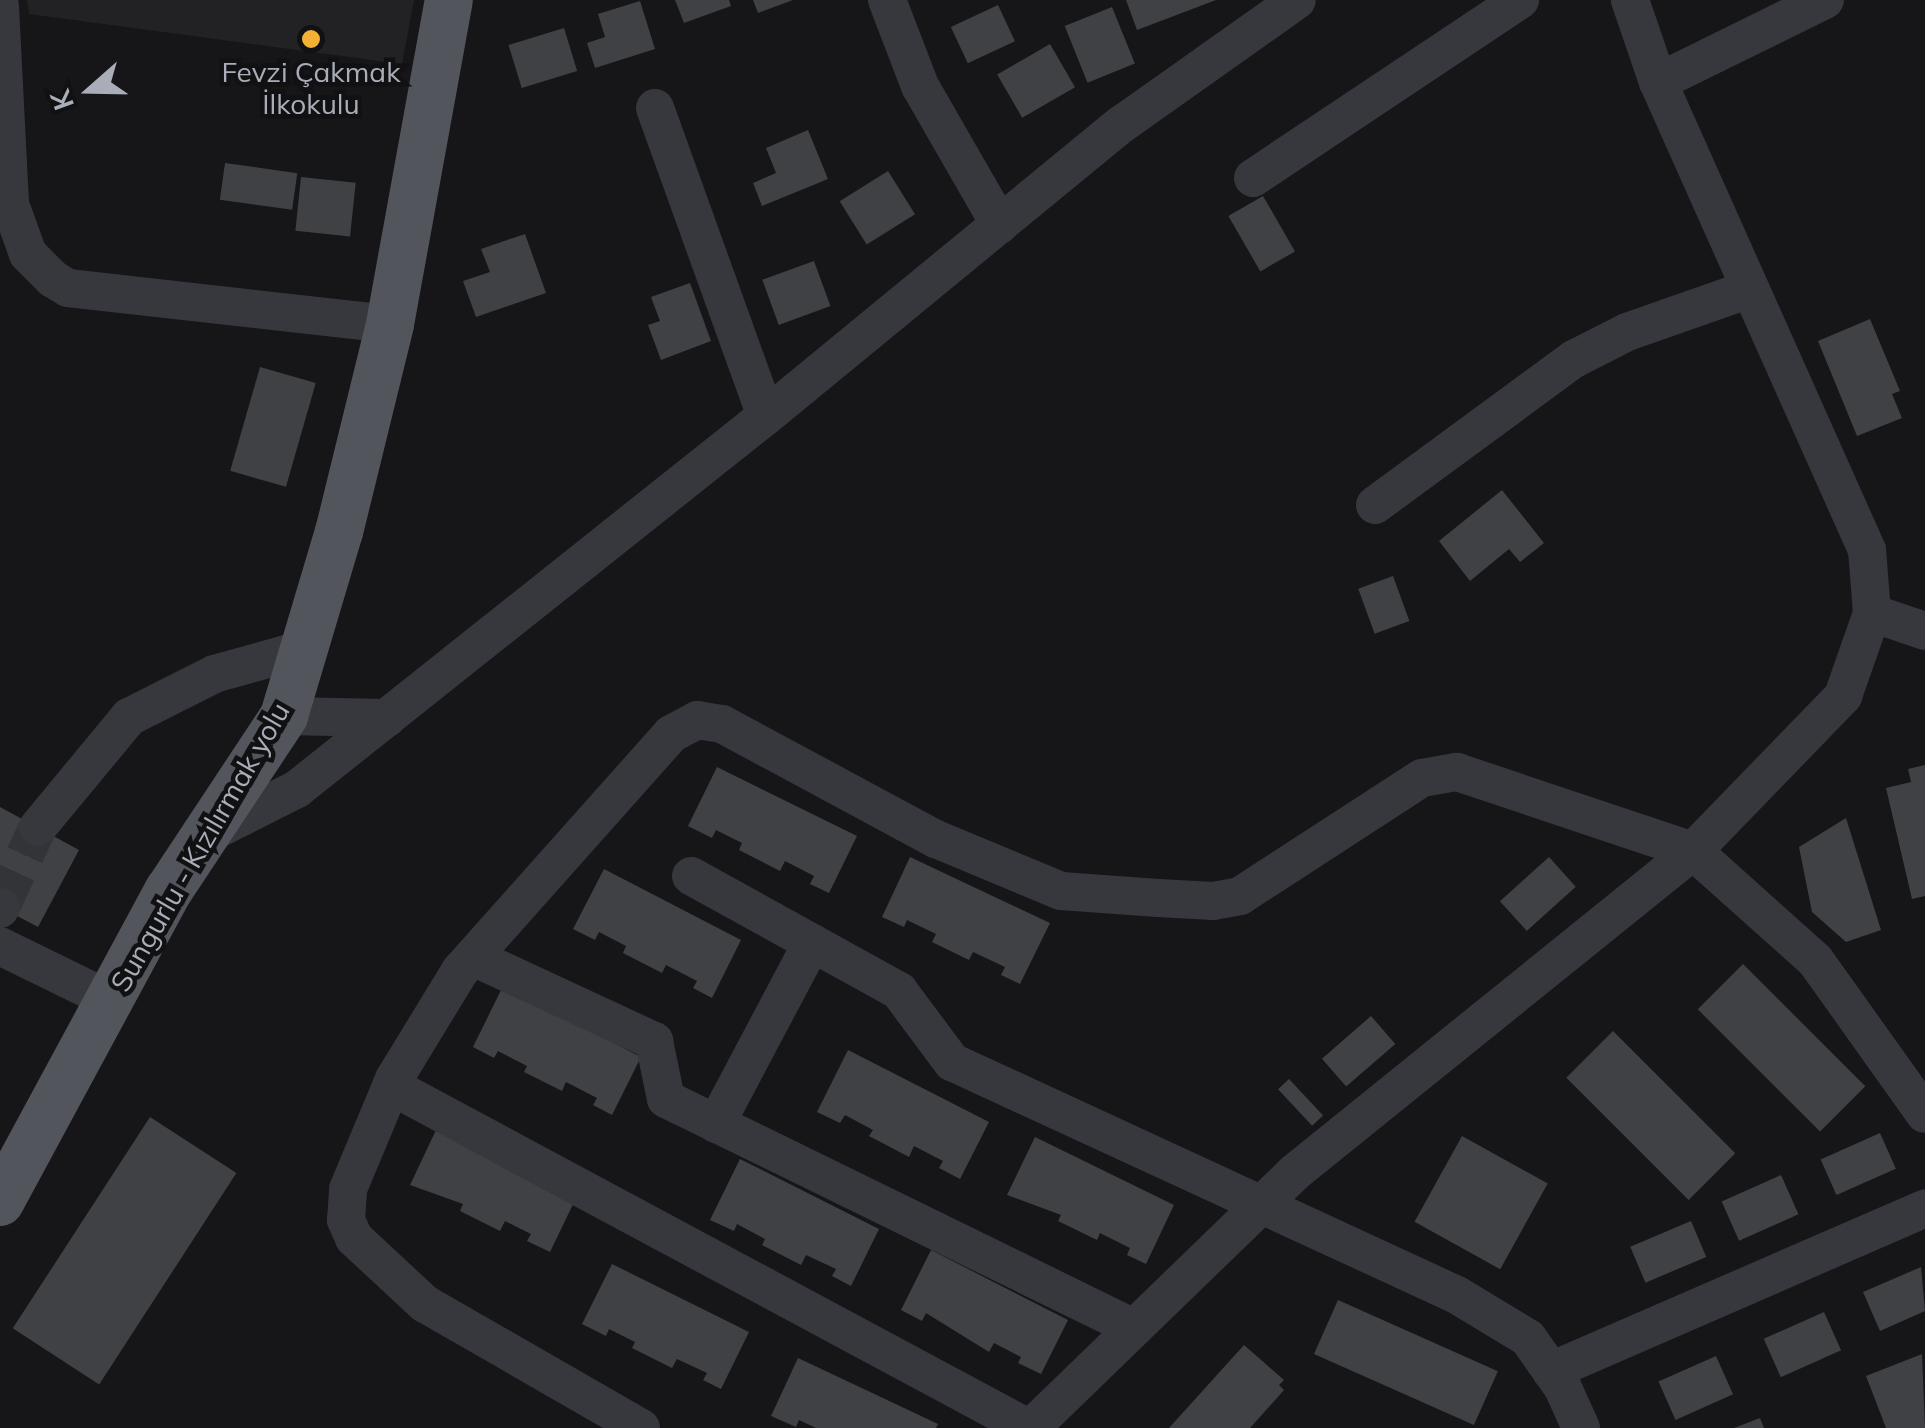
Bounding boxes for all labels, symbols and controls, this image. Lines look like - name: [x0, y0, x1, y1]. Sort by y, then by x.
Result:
- marker: Fevzi Çakmak İlkokulu: [300, 28, 322, 50]
- north arrow: [40, 40, 140, 140]
- place label: Fevzi Çakmak İlkokulu: [221, 55, 401, 121]
- text: K: [42, 86, 81, 115]
- street label: Sungurlu - Kızılırmak yolu: [103, 696, 297, 998]

